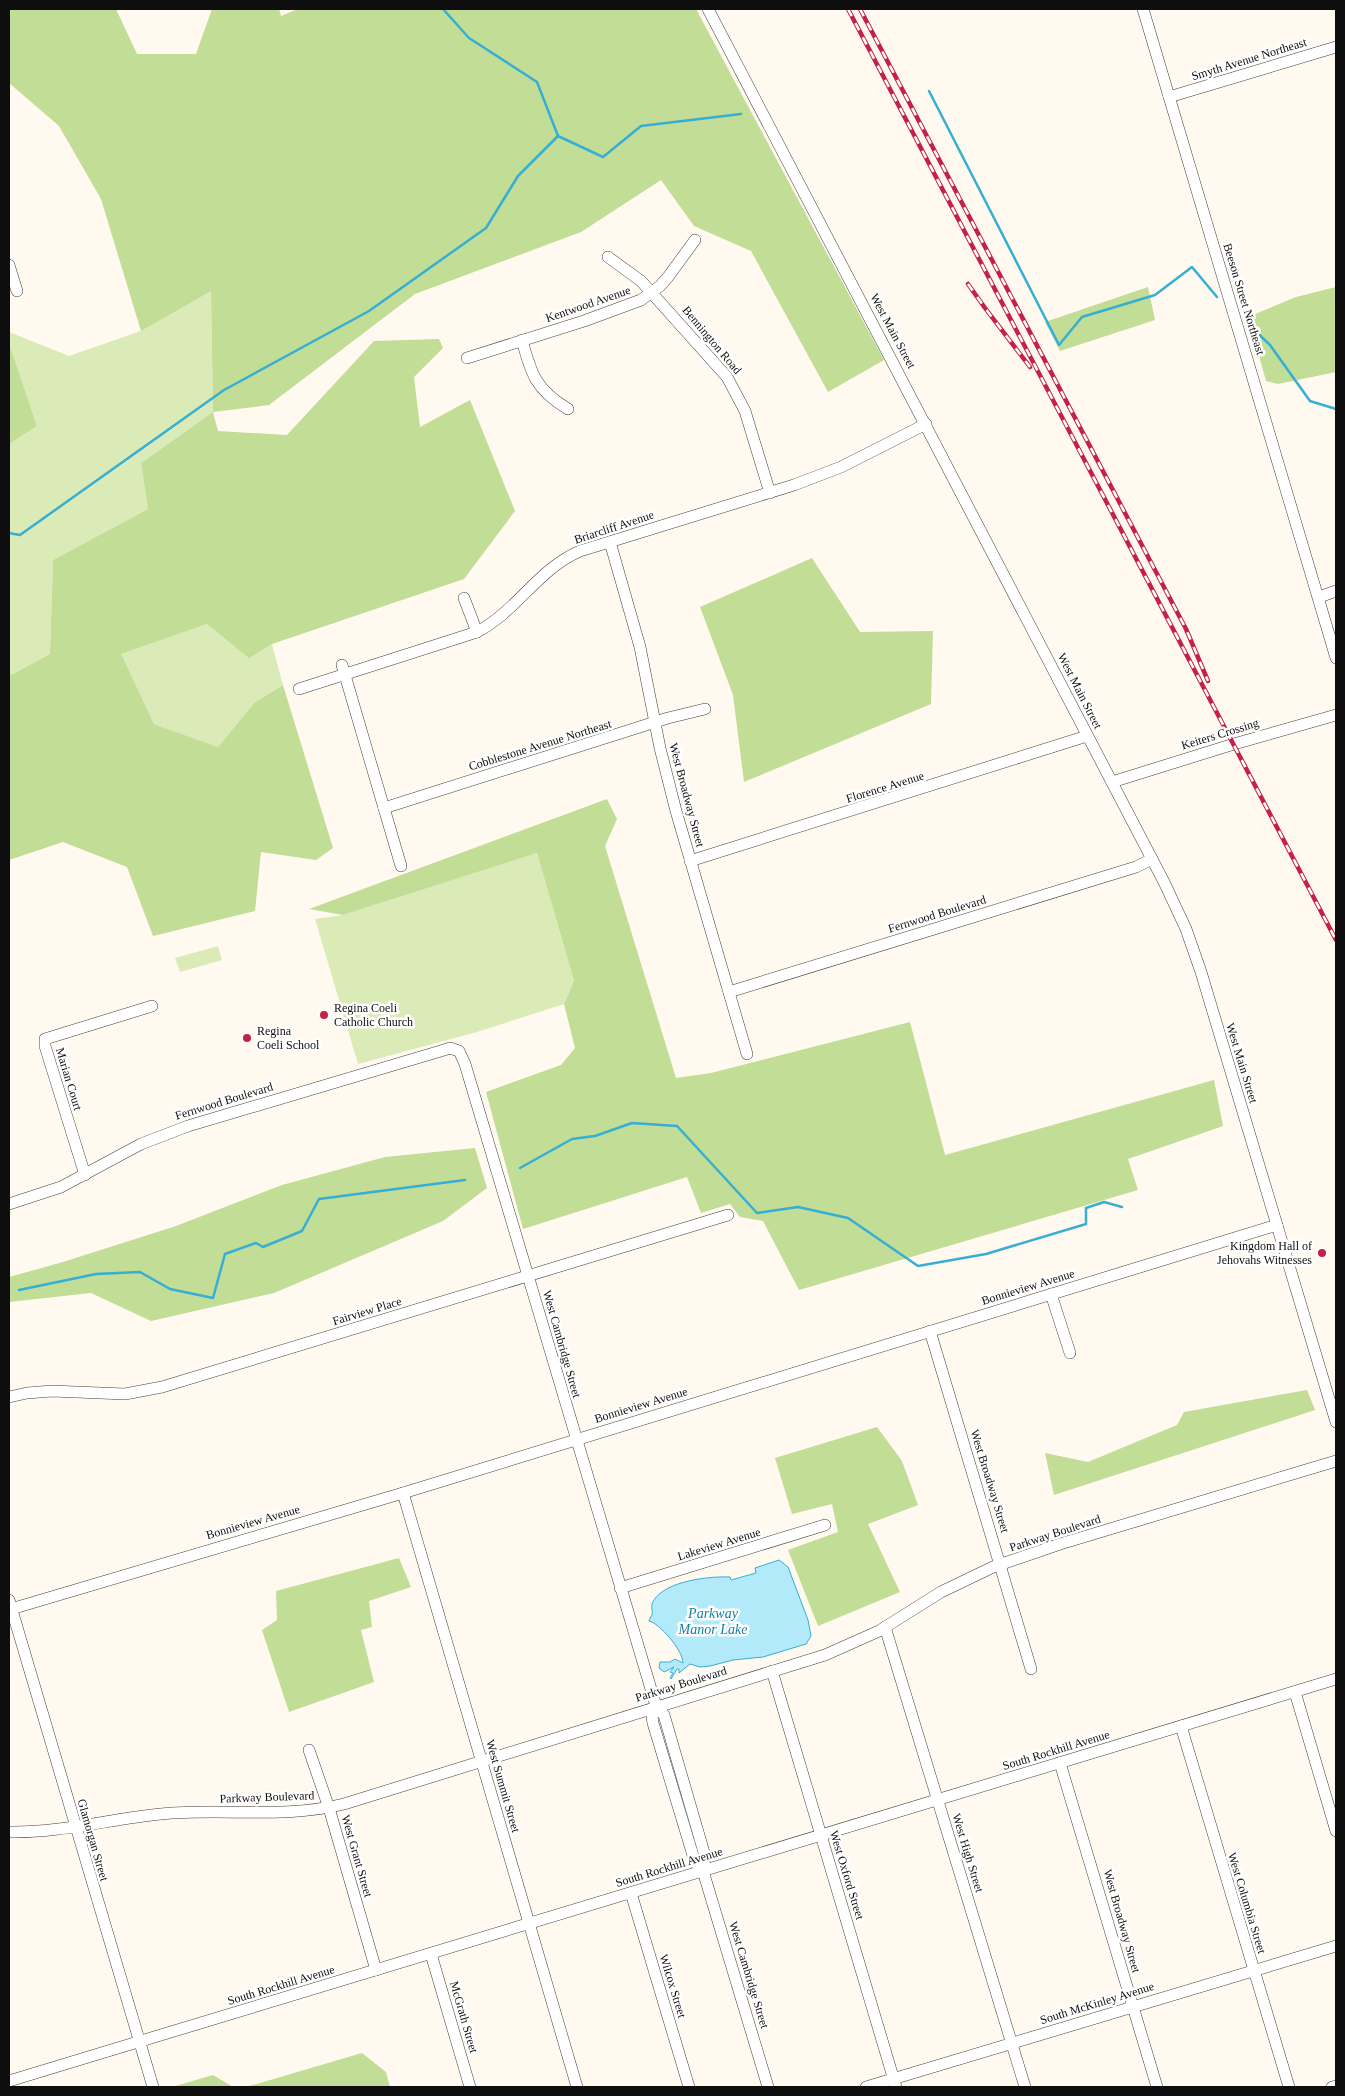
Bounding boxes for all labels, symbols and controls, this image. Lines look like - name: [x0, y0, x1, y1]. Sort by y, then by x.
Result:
- street label: Smyth Avenue Northeast: [1190, 35, 1309, 83]
- street label: Beeson Street Northeast: [1220, 242, 1268, 357]
- street label: Kentwood Avenue: [544, 283, 632, 325]
- street label: West Main Street: [867, 291, 919, 372]
- street label: Bennington Road: [680, 303, 744, 377]
- street label: Briarcliff Avenue: [572, 507, 656, 547]
- street label: West Main Street: [1055, 651, 1105, 732]
- street label: Cobblestone Avenue Northeast: [467, 716, 614, 773]
- street label: Keiters Crossing: [1180, 716, 1260, 752]
- street label: West Broadway Street: [666, 742, 708, 849]
- street label: Florence Avenue: [844, 769, 926, 805]
- street label: Fernwood Boulevard: [886, 892, 988, 936]
- place label: Regina Coeli Catholic Church: [334, 1001, 413, 1029]
- marker: Regina Coeli Catholic Church: [318, 1009, 330, 1021]
- street label: West Main Street: [1223, 1021, 1261, 1105]
- place label: Regina Coeli School: [257, 1024, 320, 1052]
- marker: Regina Coeli School: [241, 1032, 253, 1044]
- street label: Marian Court: [53, 1046, 85, 1113]
- street label: Fernwood Boulevard: [173, 1079, 275, 1123]
- place label: Kingdom Hall of Jehovahs Witnesses: [1217, 1239, 1312, 1267]
- marker: Kingdom Hall of Jehovahs Witnesses: [1316, 1247, 1328, 1259]
- street label: Bonnieview Avenue: [980, 1266, 1076, 1308]
- street label: West Cambridge Street: [540, 1289, 584, 1400]
- street label: Fairview Place: [331, 1294, 403, 1328]
- street label: Bonnieview Avenue: [593, 1384, 689, 1426]
- street label: West Broadway Street: [968, 1428, 1013, 1535]
- street label: Bonnieview Avenue: [205, 1502, 301, 1542]
- street label: Parkway Boulevard: [1008, 1512, 1102, 1554]
- street label: Lakeview Avenue: [676, 1525, 762, 1563]
- water label: Parkway Manor Lake: [678, 1606, 747, 1637]
- street label: Parkway Boulevard: [634, 1663, 728, 1705]
- street label: South Rockhill Avenue: [1001, 1727, 1111, 1773]
- street label: West Summit Street: [483, 1738, 523, 1835]
- street label: Parkway Boulevard: [219, 1788, 315, 1806]
- street label: Glamorgan Street: [75, 1797, 112, 1883]
- street label: West High Street: [949, 1812, 987, 1895]
- street label: West Grant Street: [339, 1813, 376, 1899]
- street label: West Oxford Street: [827, 1829, 867, 1922]
- street label: South Rockhill Avenue: [614, 1844, 724, 1890]
- street label: West Columbia Street: [1225, 1851, 1269, 1956]
- street label: West Broadway Street: [1101, 1868, 1144, 1975]
- street label: West Cambridge Street: [726, 1920, 772, 2031]
- street label: Wilcox Street: [657, 1952, 690, 2020]
- street label: South Rockhill Avenue: [226, 1962, 336, 2008]
- street label: McGrath Street: [447, 1979, 481, 2055]
- street label: South McKinley Avenue: [1038, 1979, 1156, 2027]

